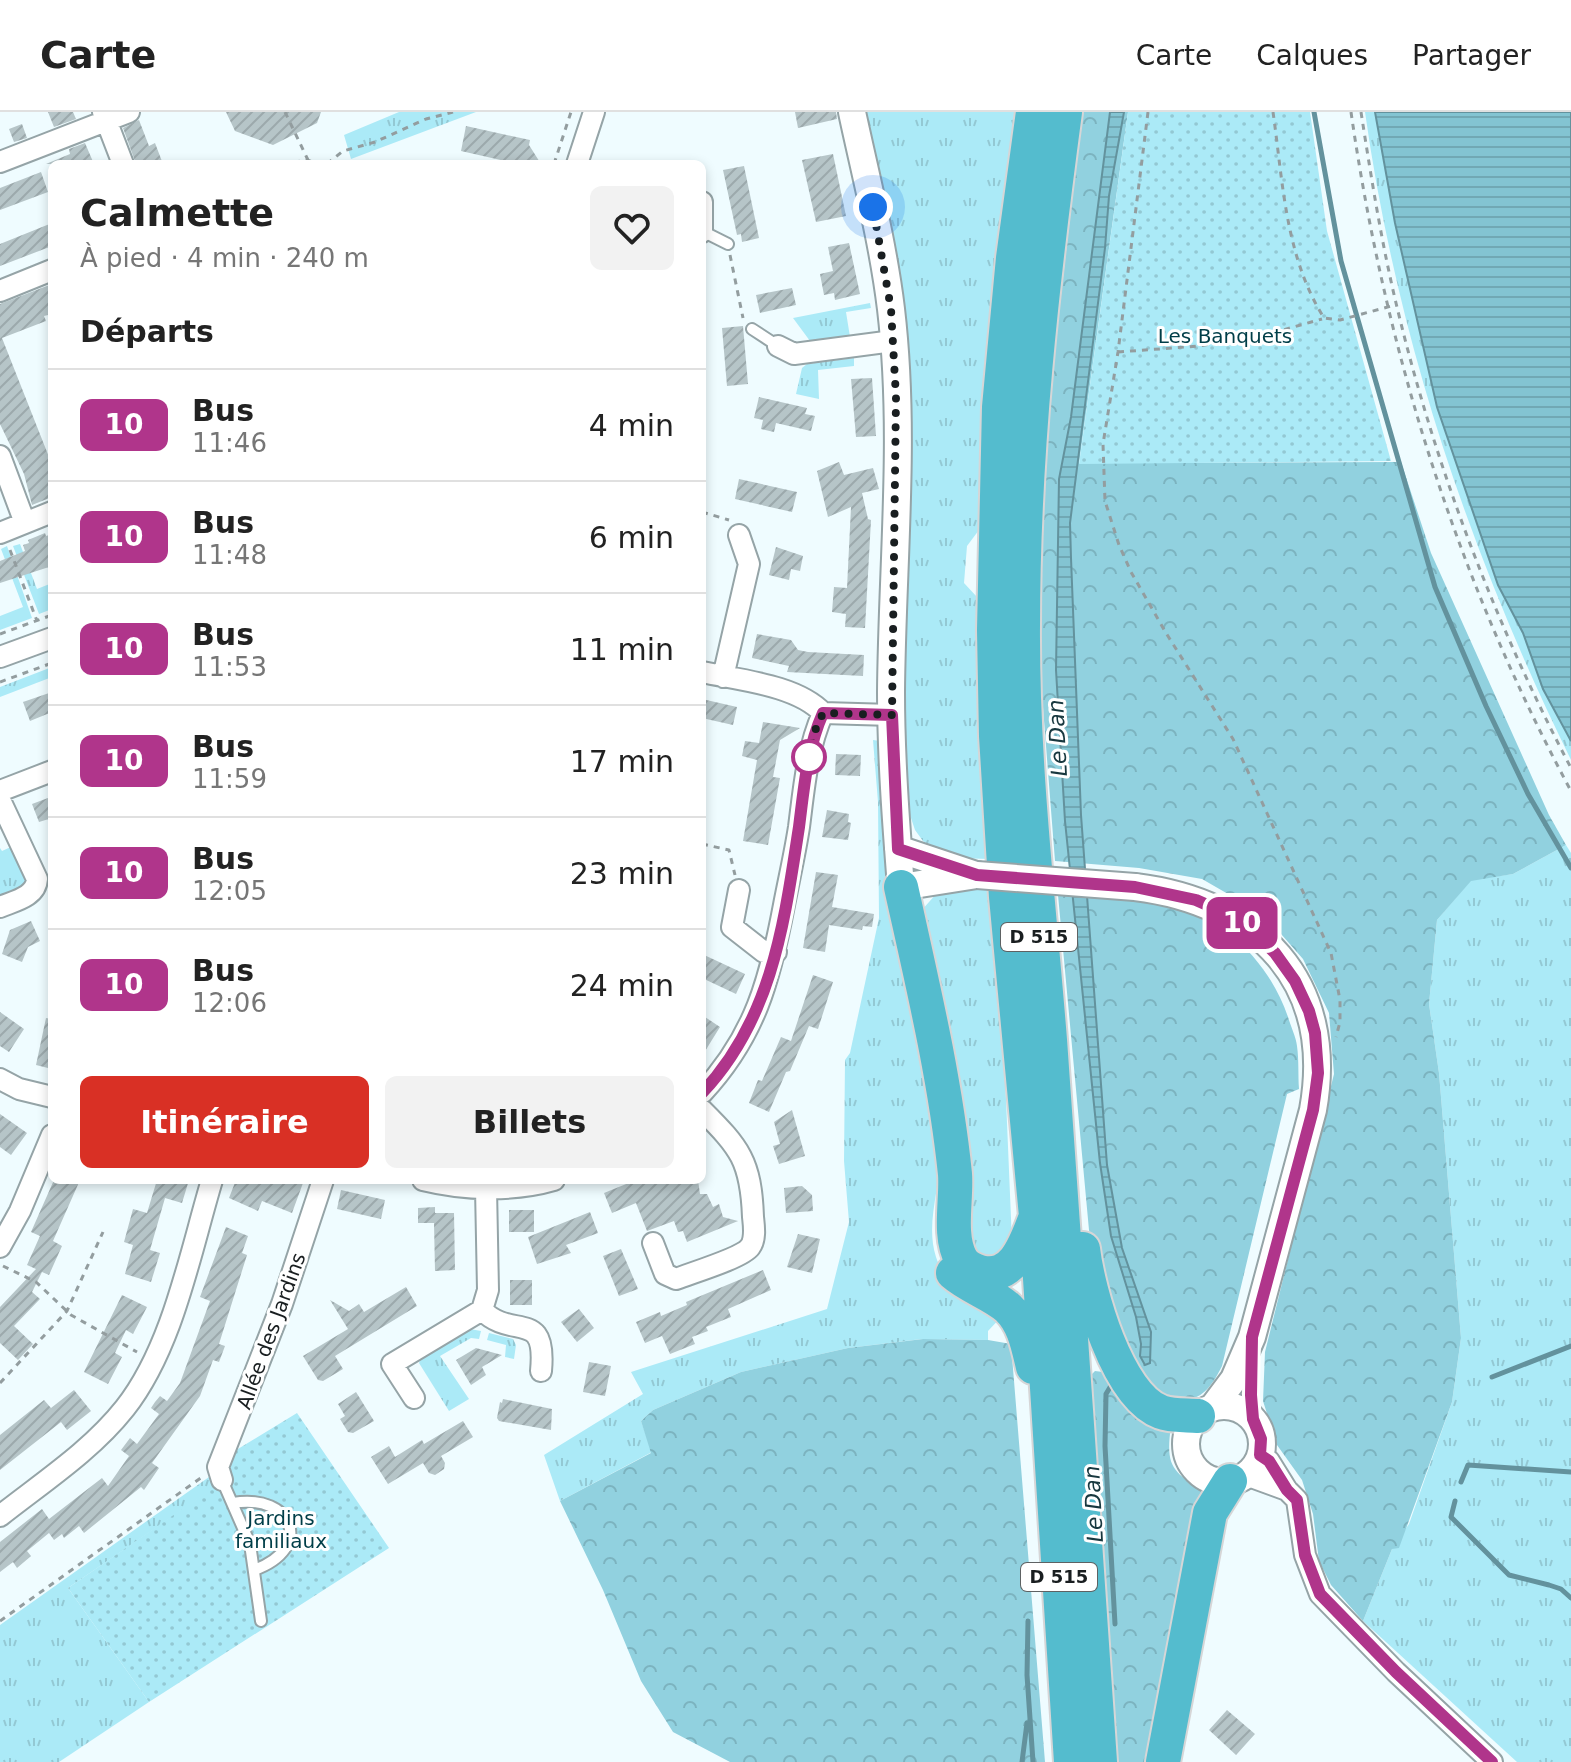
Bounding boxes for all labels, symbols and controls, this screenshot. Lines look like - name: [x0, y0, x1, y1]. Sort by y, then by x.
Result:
- text: Carte: [40, 33, 156, 77]
- text: Carte: [1136, 39, 1212, 72]
- text: Calques: [1256, 39, 1368, 72]
- text: Partager: [1412, 39, 1531, 72]
- button: heart: [590, 186, 674, 270]
- your location: [853, 187, 893, 227]
- text: Calmette: [80, 191, 274, 235]
- text: À pied · 4 min · 240 m: [80, 243, 369, 273]
- text: Départs: [80, 314, 214, 349]
- park label: Les Banquets: [1158, 324, 1292, 348]
- text: Bus: [192, 393, 254, 428]
- text: 10: [105, 408, 143, 441]
- text: 4 min: [589, 408, 674, 443]
- text: 11:46: [192, 428, 267, 458]
- text: Bus: [192, 505, 254, 540]
- text: 10: [105, 520, 143, 553]
- text: 6 min: [589, 520, 674, 555]
- text: 11:48: [192, 540, 267, 570]
- text: Bus: [192, 617, 254, 652]
- text: 10: [105, 632, 143, 665]
- text: 11 min: [570, 632, 674, 667]
- text: 11:53: [192, 652, 267, 682]
- water label: Le Dan: [1043, 699, 1072, 777]
- text: Bus: [192, 729, 254, 764]
- unlabelled marker: [792, 740, 826, 774]
- text: 10: [105, 744, 143, 777]
- text: 17 min: [570, 744, 674, 779]
- text: 11:59: [192, 764, 267, 794]
- text: Bus: [192, 841, 254, 876]
- text: 10: [105, 856, 143, 889]
- text: 23 min: [570, 856, 674, 891]
- text: 12:05: [192, 876, 267, 906]
- line badge: 10: [1206, 897, 1278, 949]
- text: 10: [1223, 906, 1261, 939]
- road number: D 515: [1001, 923, 1077, 951]
- text: Bus: [192, 953, 254, 988]
- text: 10: [105, 968, 143, 1001]
- text: 24 min: [570, 968, 674, 1003]
- text: 12:06: [192, 988, 267, 1018]
- button: Itinéraire: [80, 1076, 369, 1168]
- button: Billets: [385, 1076, 674, 1168]
- street label: Allée des Jardins: [232, 1249, 310, 1413]
- water label: Le Dan: [1079, 1465, 1108, 1543]
- park label: Jardins familiaux: [235, 1506, 327, 1553]
- road number: D 515: [1021, 1563, 1097, 1591]

